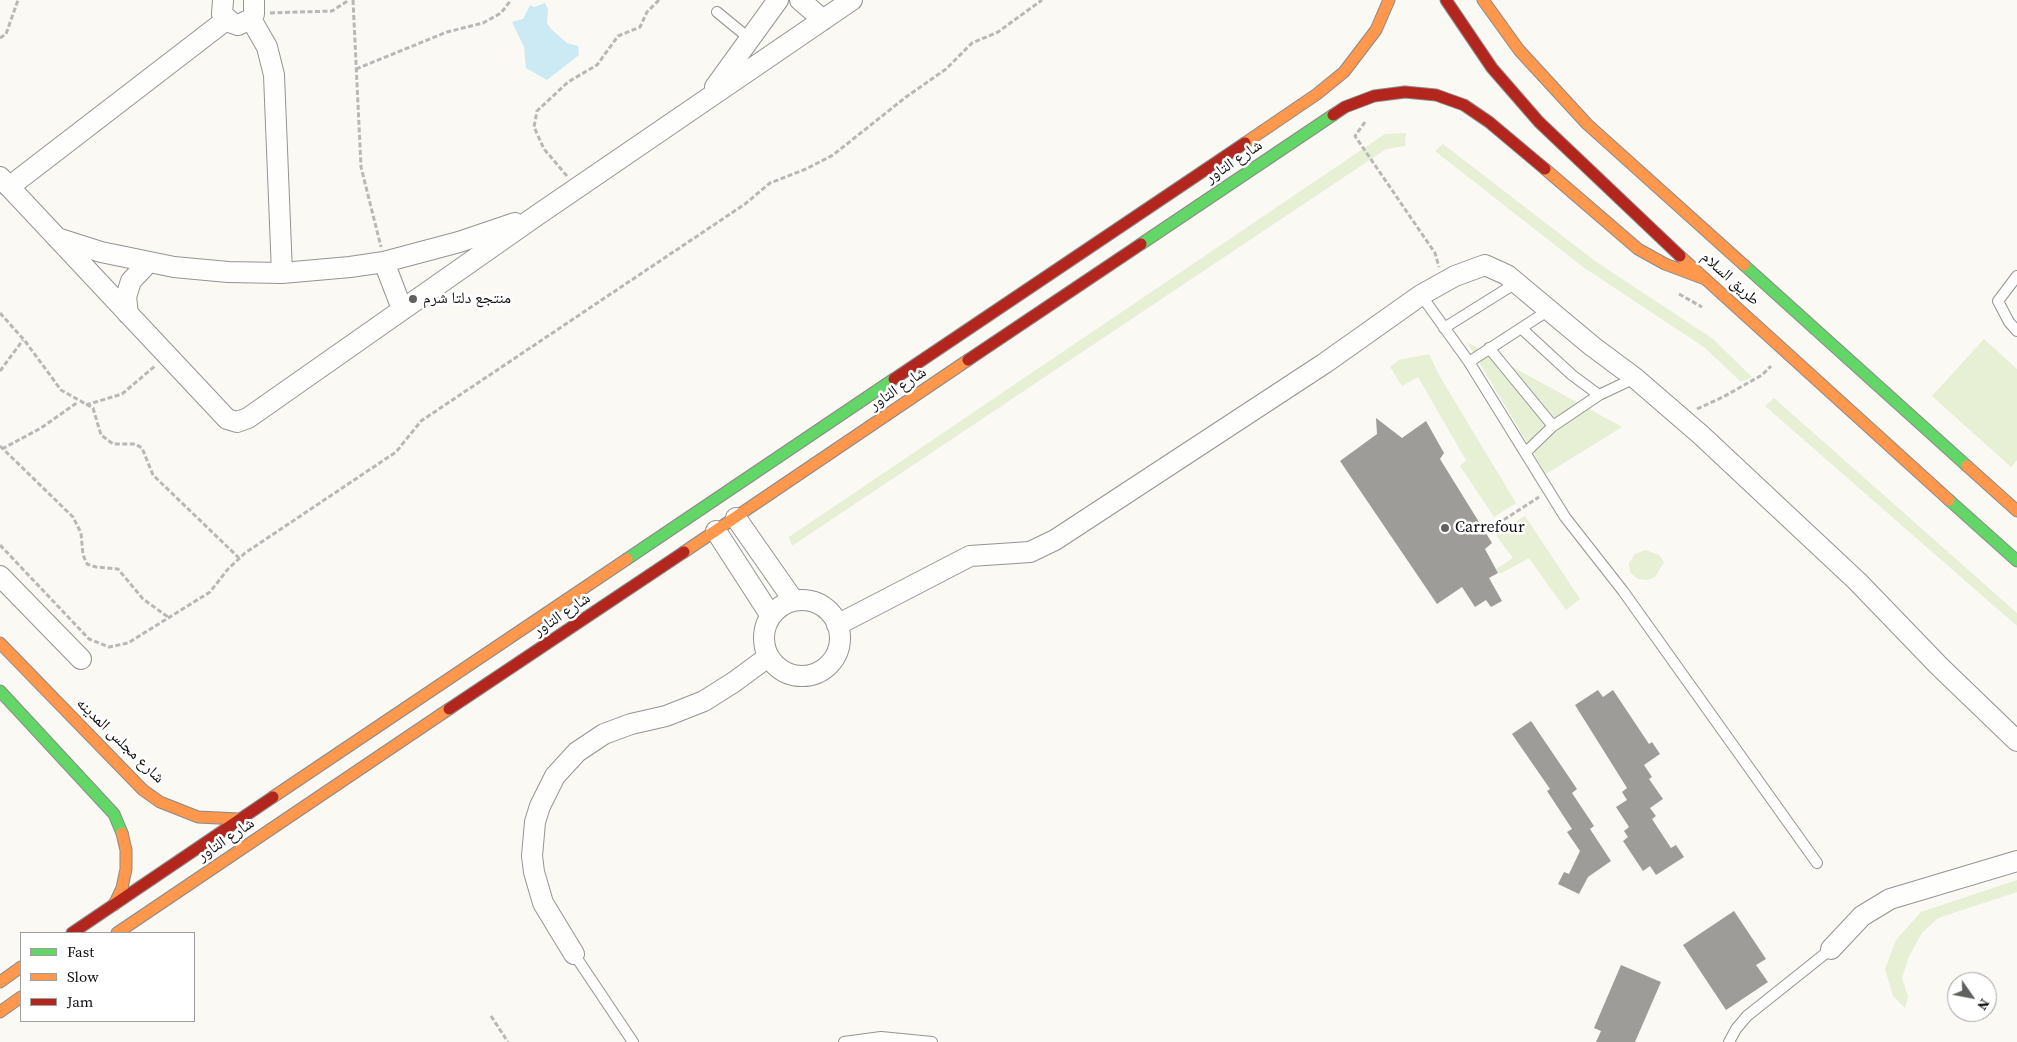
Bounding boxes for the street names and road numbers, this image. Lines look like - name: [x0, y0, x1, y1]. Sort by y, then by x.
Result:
- street label: شارع التاور: [1202, 136, 1266, 188]
- street label: طريق السلام: [1697, 248, 1763, 310]
- street label: شارع التاور: [866, 363, 930, 415]
- street label: شارع التاور: [530, 589, 594, 641]
- street label: شارع مجلس المدينه: [72, 694, 168, 788]
- street label: شارع التاور: [194, 814, 258, 866]

